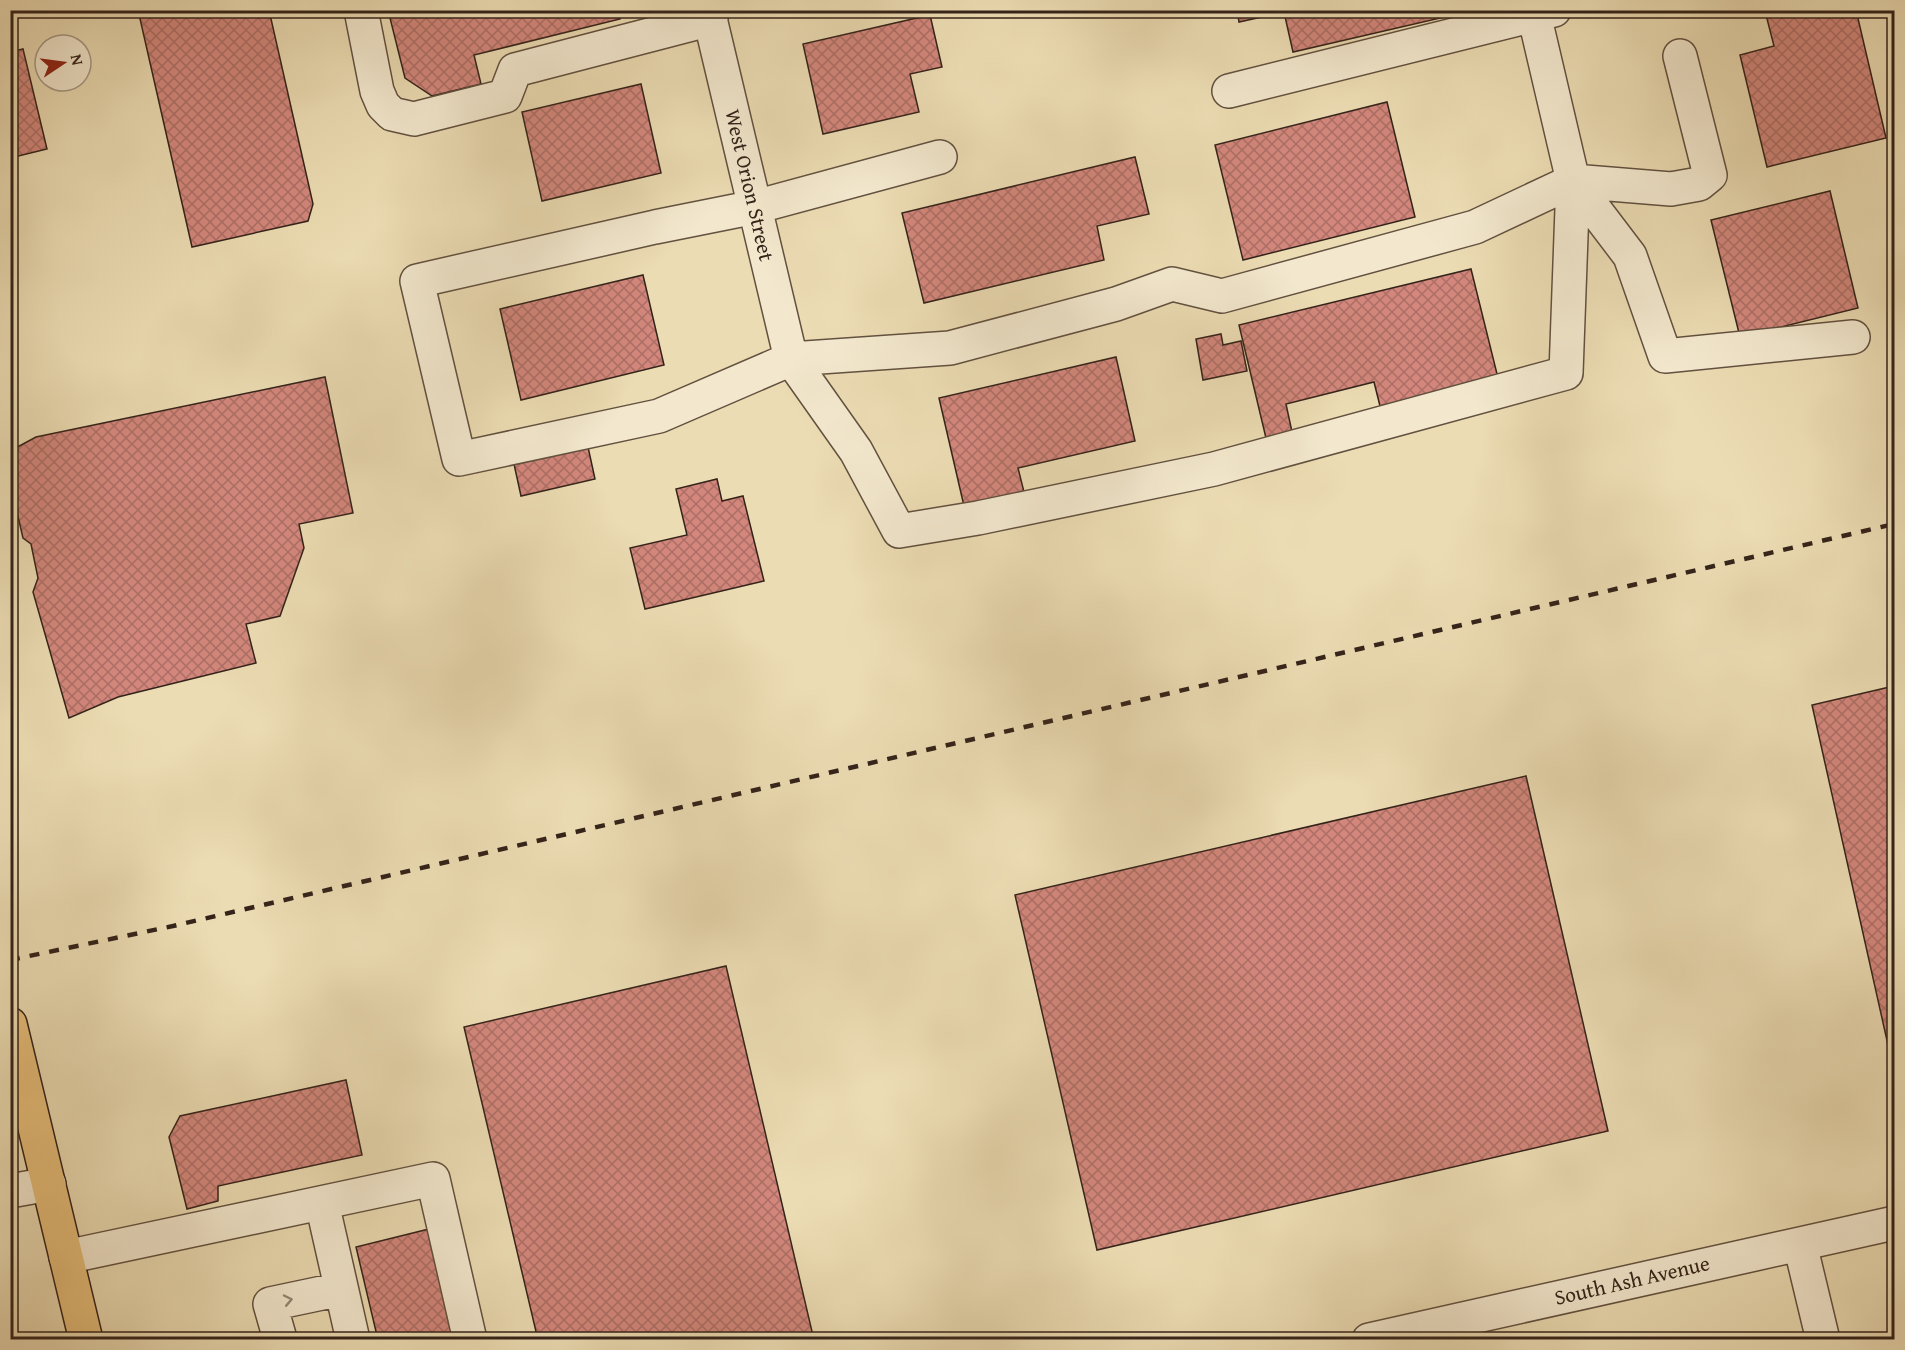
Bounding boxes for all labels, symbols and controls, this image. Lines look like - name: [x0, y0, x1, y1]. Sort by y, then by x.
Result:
- north arrow: [33, 33, 93, 93]
- text: N: [65, 52, 91, 68]
- street label: West Orion Street: [717, 106, 783, 264]
- street label: South Ash Avenue: [1551, 1247, 1713, 1313]
- one-way arrow: [283, 1294, 293, 1307]

